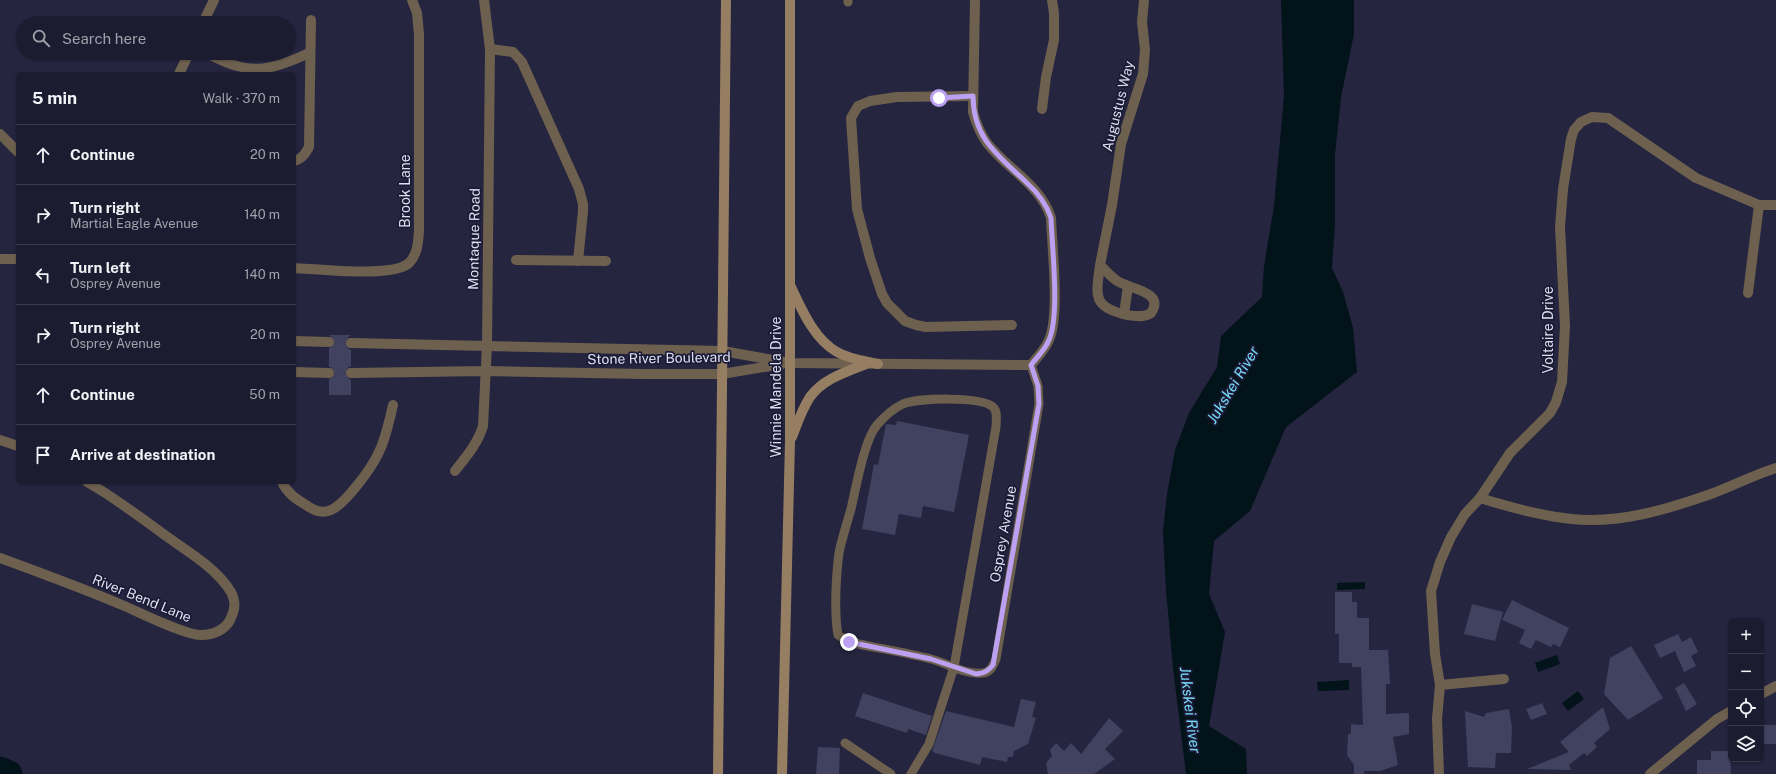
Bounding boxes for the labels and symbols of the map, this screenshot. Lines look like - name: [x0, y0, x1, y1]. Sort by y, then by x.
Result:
- street label: Augustus Way: [1099, 59, 1137, 153]
- route start: [930, 89, 948, 107]
- street label: Brook Lane: [397, 154, 413, 228]
- street label: Montaque Road: [465, 188, 483, 290]
- street label: Voltaire Drive: [1540, 286, 1556, 374]
- street label: Winnie Mandela Drive: [768, 316, 784, 458]
- water label: Jukskei River: [1203, 343, 1262, 426]
- street label: Stone River Boulevard: [587, 349, 731, 367]
- street label: Osprey Avenue: [987, 484, 1019, 584]
- street label: River Bend Lane: [90, 571, 194, 625]
- route end: [840, 633, 858, 651]
- water label: Jukskei River: [1177, 666, 1204, 754]

